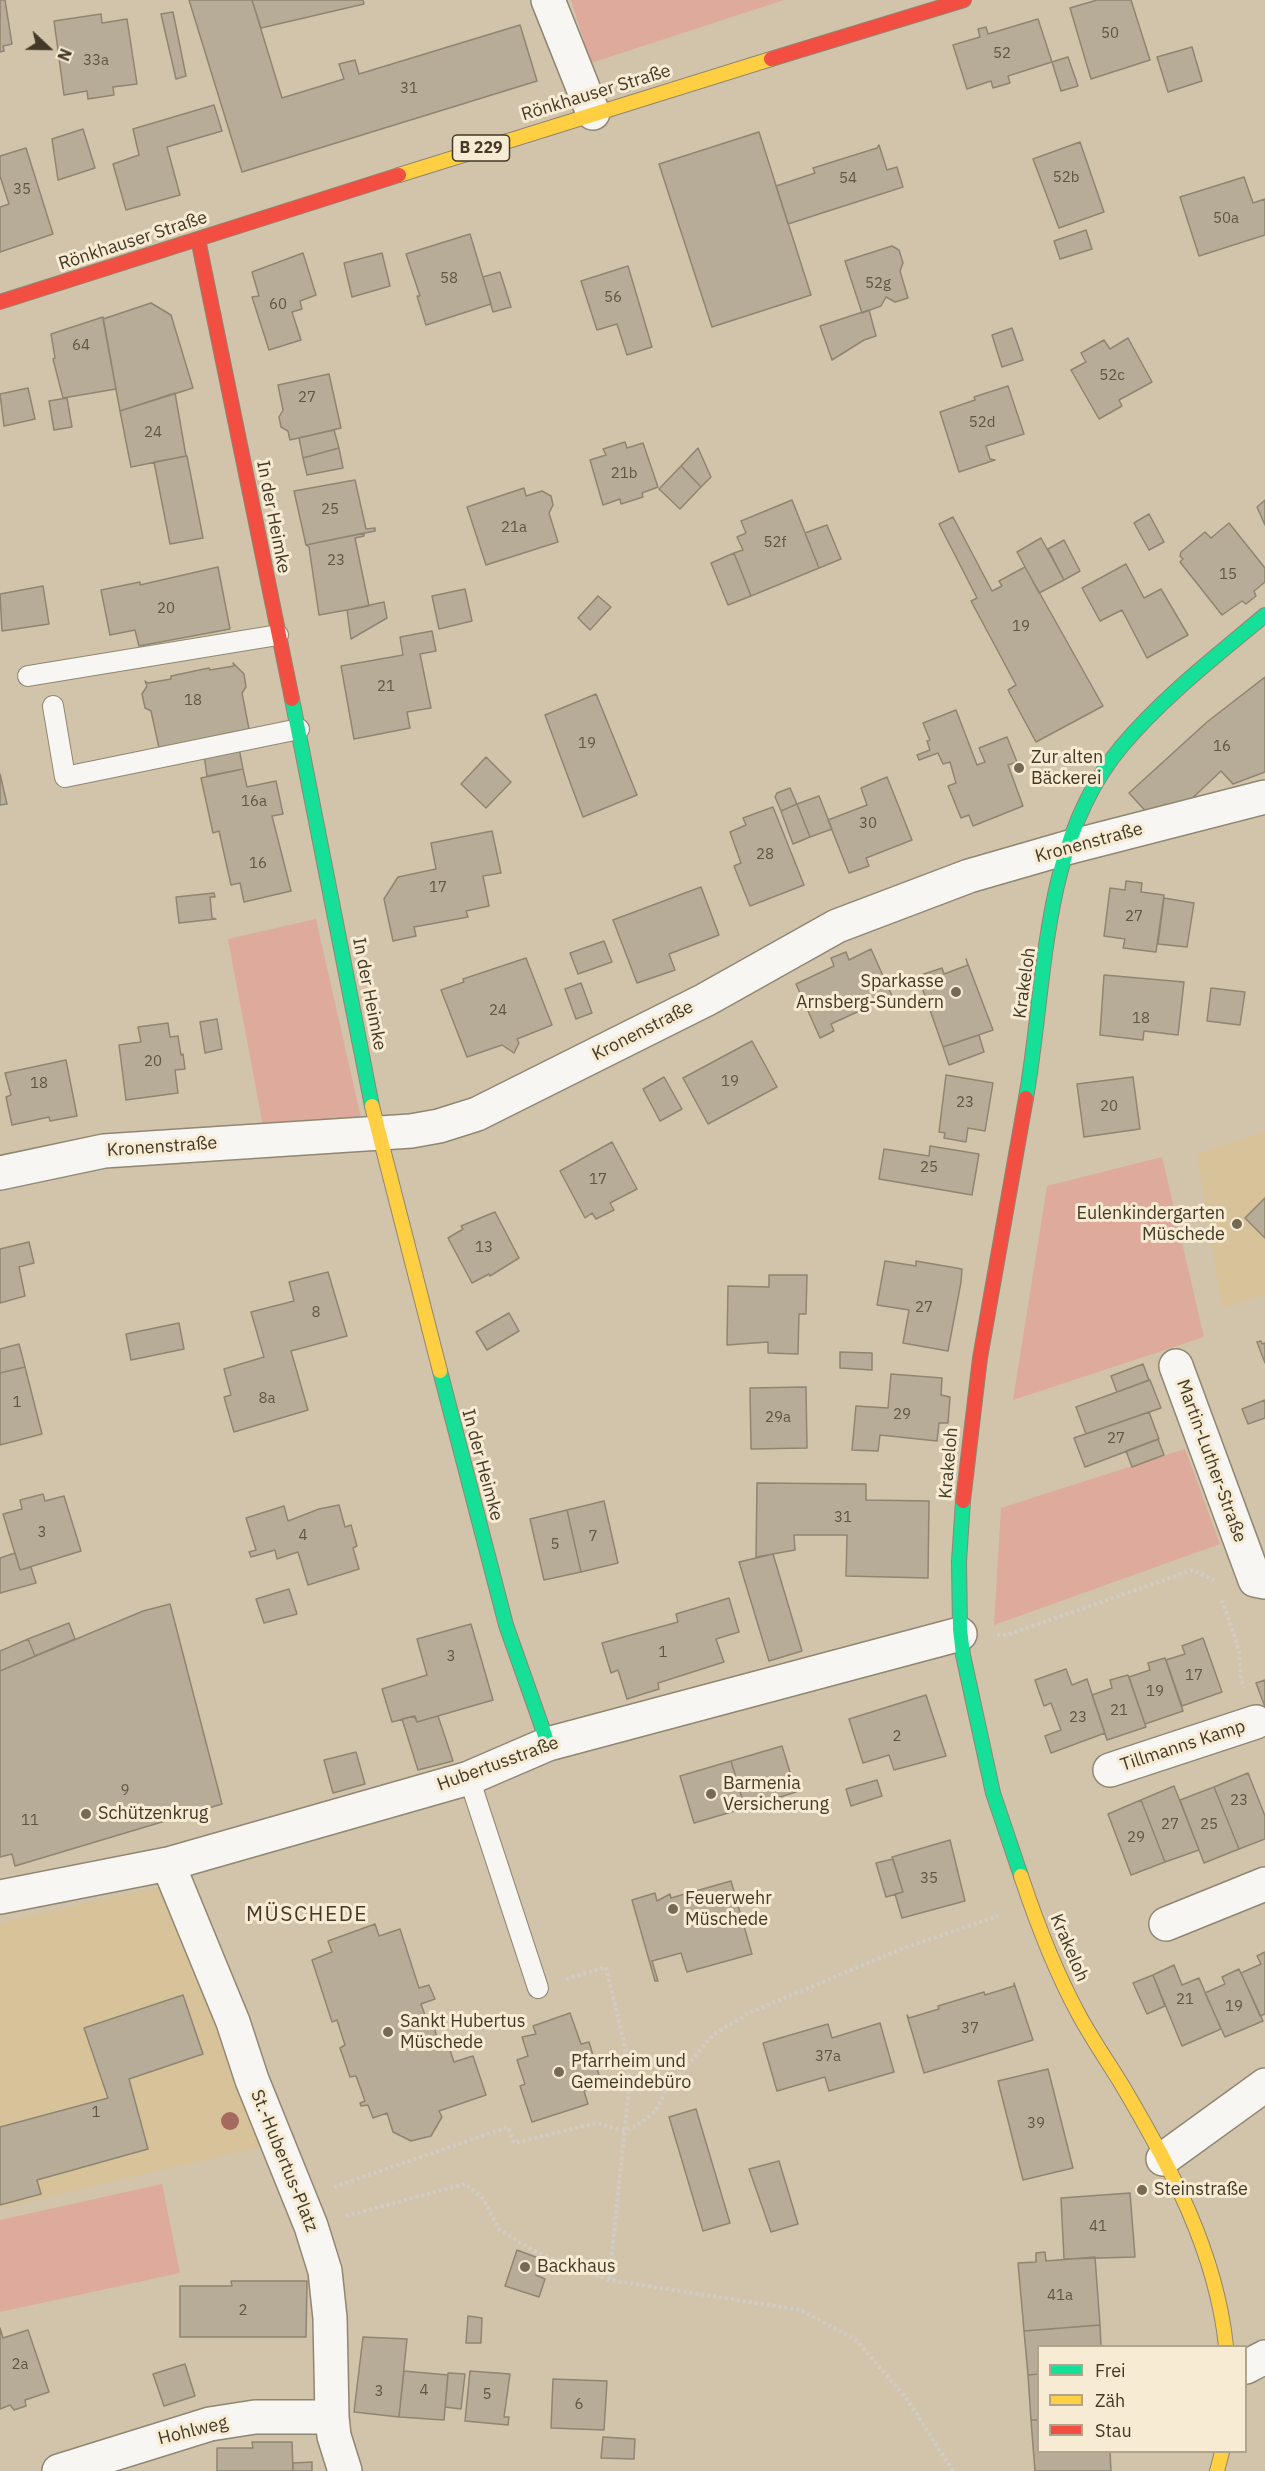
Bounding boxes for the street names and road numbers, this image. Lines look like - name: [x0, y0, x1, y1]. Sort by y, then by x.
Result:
- street label: Rönkhauser Straße: [519, 60, 673, 126]
- road number: B 229: [452, 135, 510, 161]
- street label: Rönkhauser Straße: [56, 207, 210, 275]
- street label: In der Heimke: [251, 459, 295, 575]
- street label: Kronenstraße: [1033, 818, 1145, 868]
- street label: In der Heimke: [347, 936, 391, 1052]
- street label: Krakeloh: [1009, 946, 1041, 1020]
- street label: Kronenstraße: [589, 996, 697, 1066]
- street label: Kronenstraße: [106, 1132, 218, 1162]
- street label: Martin-Luther-Straße: [1171, 1376, 1251, 1546]
- street label: In der Heimke: [457, 1407, 507, 1523]
- street label: Krakeloh: [935, 1426, 963, 1500]
- street label: Tillmanns Kamp: [1118, 1716, 1248, 1776]
- street label: Hubertusstraße: [434, 1732, 562, 1796]
- street label: Krakeloh: [1045, 1911, 1093, 1985]
- street label: St.-Hubertus-Platz: [246, 2087, 322, 2235]
- street label: Hohlweg: [156, 2412, 230, 2450]

